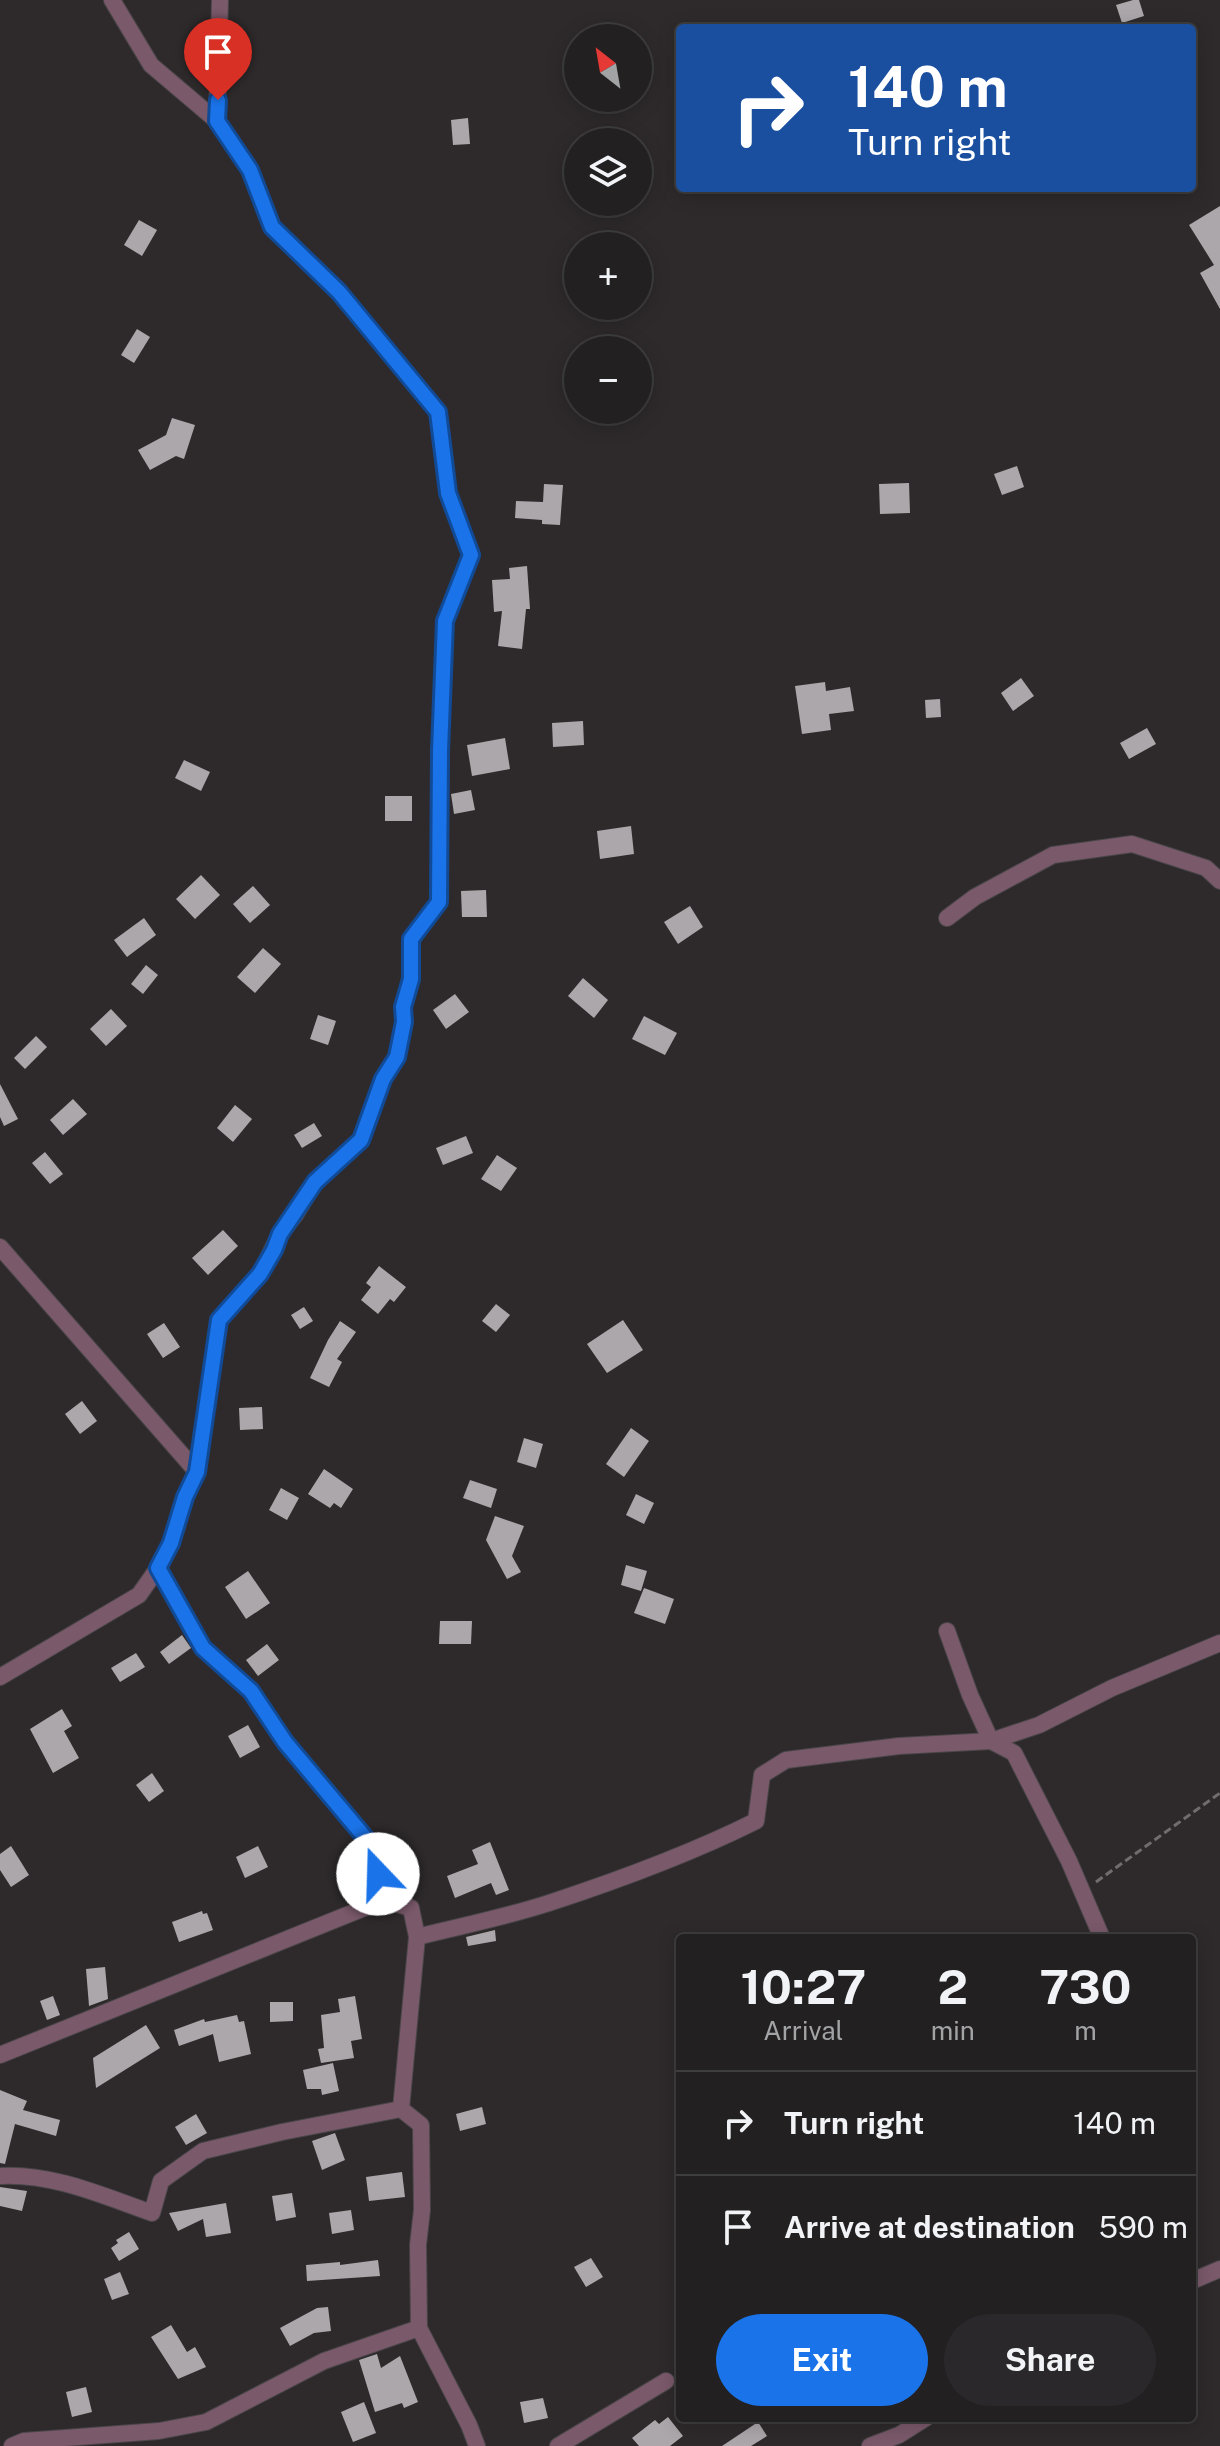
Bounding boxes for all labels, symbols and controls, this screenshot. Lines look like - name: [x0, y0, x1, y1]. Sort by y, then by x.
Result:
- pin: [184, 18, 252, 100]
- north arrow: [564, 24, 652, 112]
- map controls: [564, 24, 652, 424]
- icon: arrive: [196, 30, 240, 74]
- text: 140 m: [848, 54, 1008, 120]
- icon: right: [716, 56, 820, 160]
- text: Turn right: [848, 121, 1011, 163]
- button: layers: [564, 128, 652, 216]
- button: +: [564, 232, 652, 320]
- button: −: [564, 336, 652, 424]
- position arrow: [336, 1832, 420, 1916]
- text: 10:27: [740, 1958, 866, 2015]
- text: 2: [938, 1958, 968, 2015]
- text: 730: [1039, 1958, 1132, 2015]
- text: Arrival: [763, 2015, 844, 2046]
- text: min: [931, 2015, 975, 2046]
- text: m: [1074, 2015, 1097, 2046]
- icon: right: [716, 2101, 760, 2145]
- text: Turn right: [784, 2105, 924, 2141]
- text: 140 m: [1073, 2105, 1156, 2141]
- icon: arrive: [716, 2205, 760, 2249]
- text: Arrive at destination: [784, 2209, 1075, 2245]
- text: 590 m: [1099, 2209, 1188, 2245]
- button: Exit: [716, 2314, 928, 2406]
- button: Share: [944, 2314, 1156, 2406]

